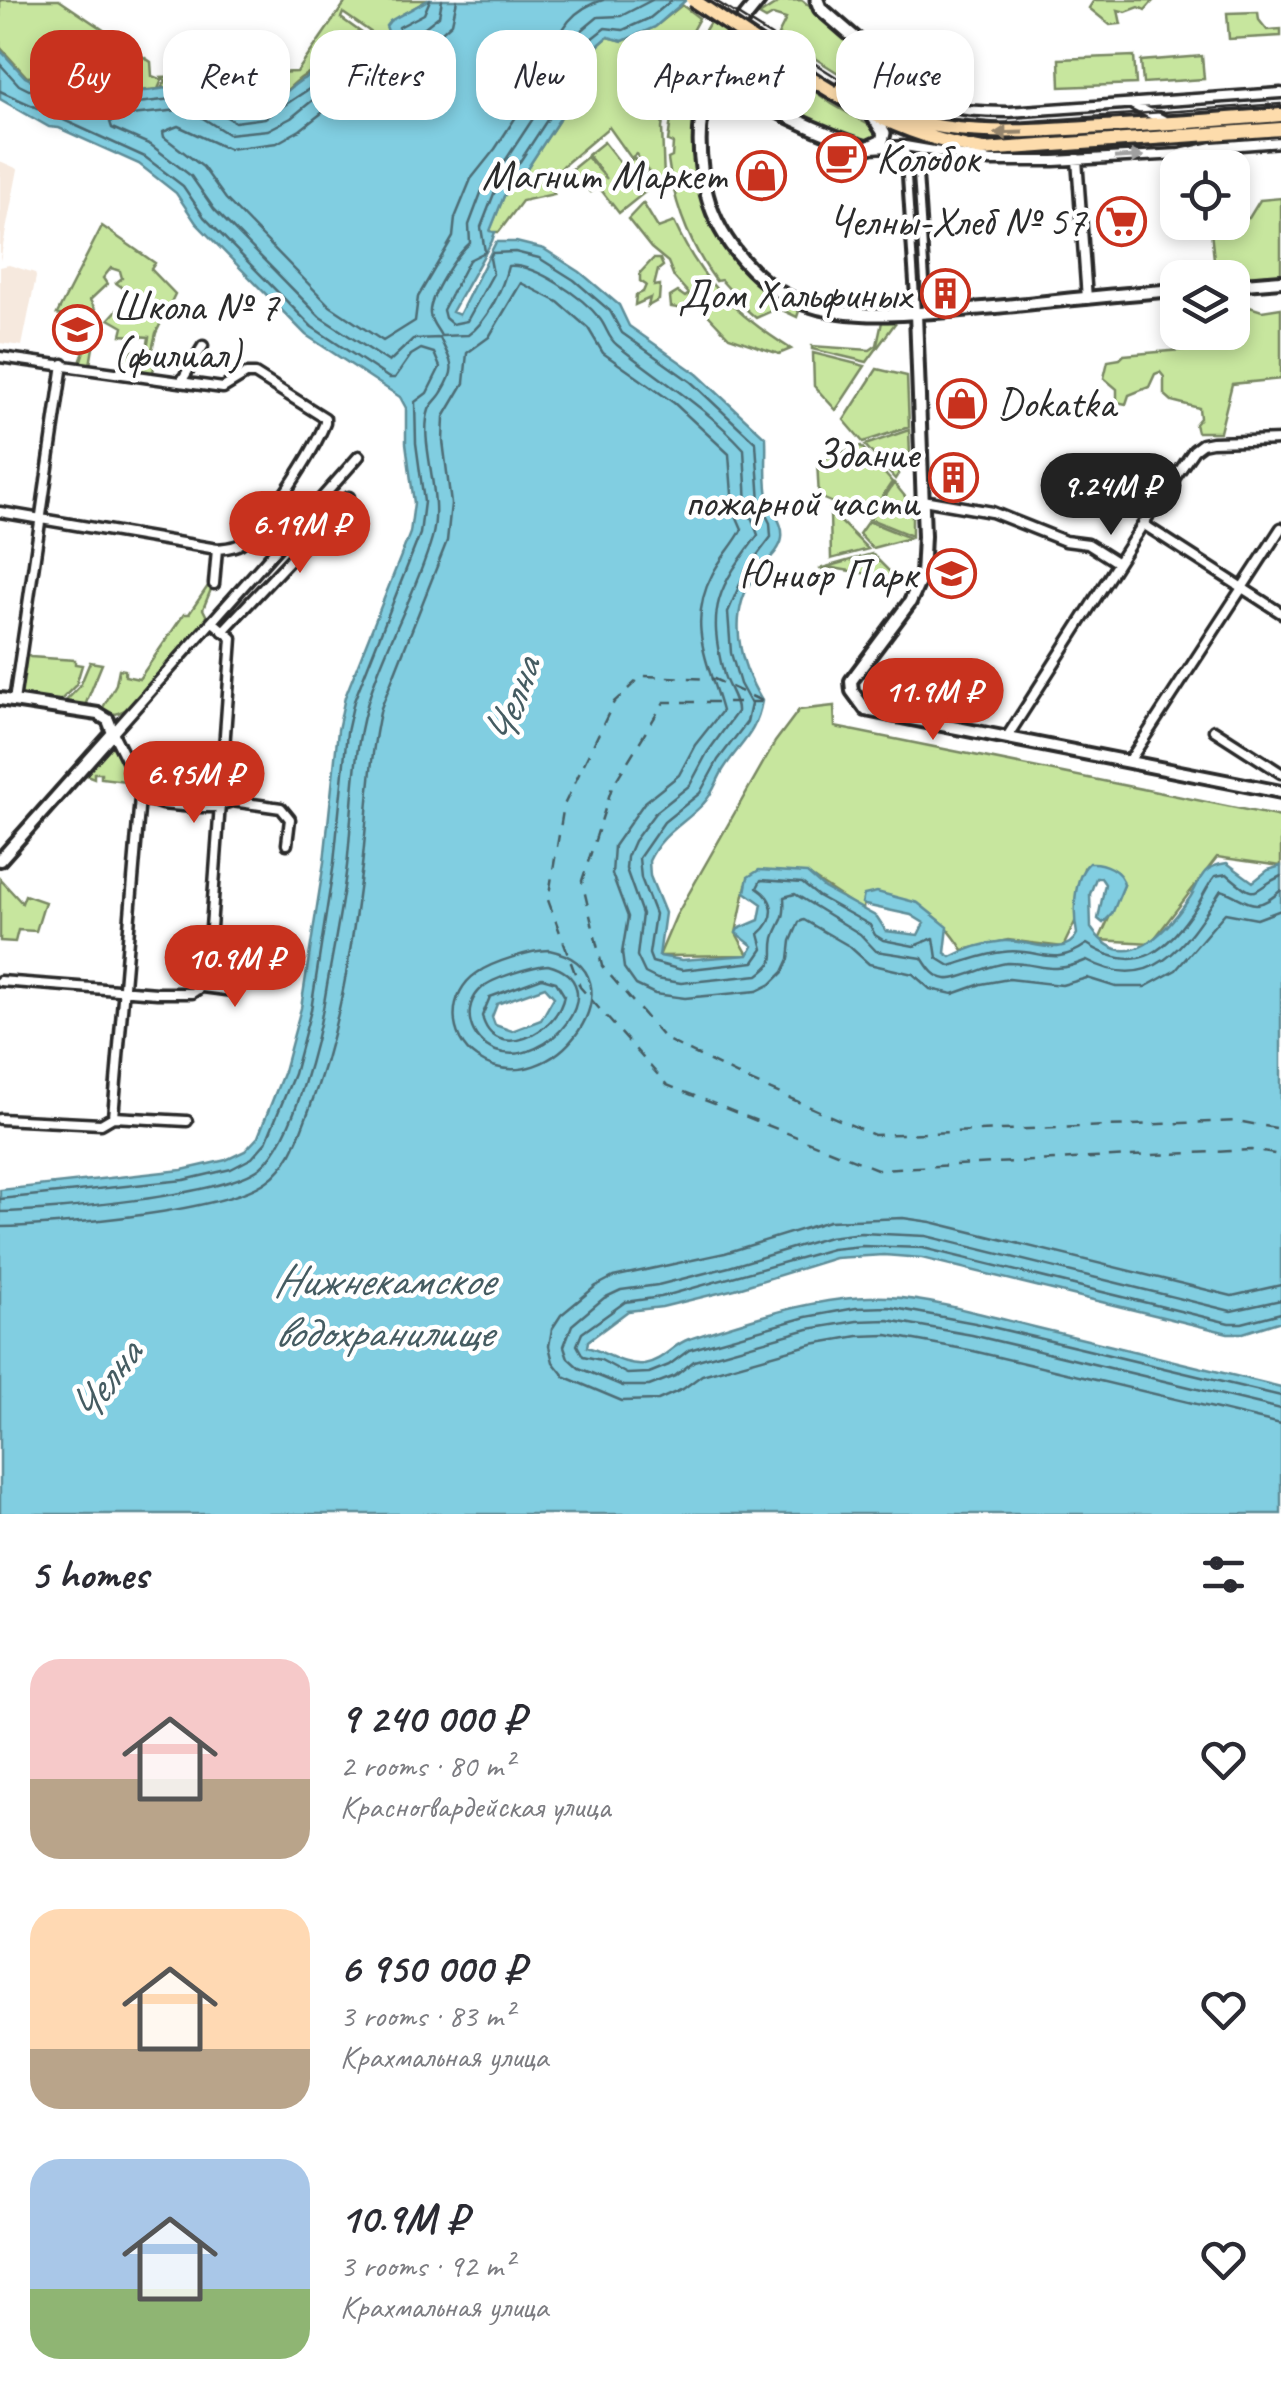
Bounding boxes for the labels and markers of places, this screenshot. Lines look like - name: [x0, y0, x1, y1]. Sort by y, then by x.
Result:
- cafe icon: Колобок: [815, 132, 867, 184]
- place label: Колобок: [876, 132, 982, 185]
- place label: Магнит Маркет: [482, 149, 728, 202]
- shop icon: Магнит Маркет: [736, 149, 788, 201]
- place label: Челны-Хлеб № 57: [829, 195, 1088, 248]
- supermarket icon: Челны-Хлеб № 57: [1095, 195, 1147, 247]
- place label: Дом Хальфиных: [678, 268, 915, 321]
- building icon: Дом Хальфиных: [920, 268, 972, 320]
- place label: Школа № 7 (филиал): [112, 280, 281, 381]
- school or university icon: Школа № 7 (филиал): [51, 304, 103, 356]
- shop icon: Dokatka: [936, 377, 988, 429]
- place label: Dokatka: [997, 377, 1119, 430]
- place label: Здание пожарной части: [685, 428, 921, 529]
- building icon: Здание пожарной части: [928, 452, 980, 504]
- pin: 9.24M ₽: [1019, 453, 1203, 538]
- pin: 6.19M ₽: [208, 491, 392, 576]
- place label: Юниор Парк: [739, 548, 920, 601]
- school or university icon: Юниор Парк: [926, 548, 978, 600]
- pin: 11.9M ₽: [841, 658, 1025, 743]
- pin: 6.95M ₽: [102, 741, 286, 826]
- pin: 10.9M ₽: [143, 925, 327, 1010]

